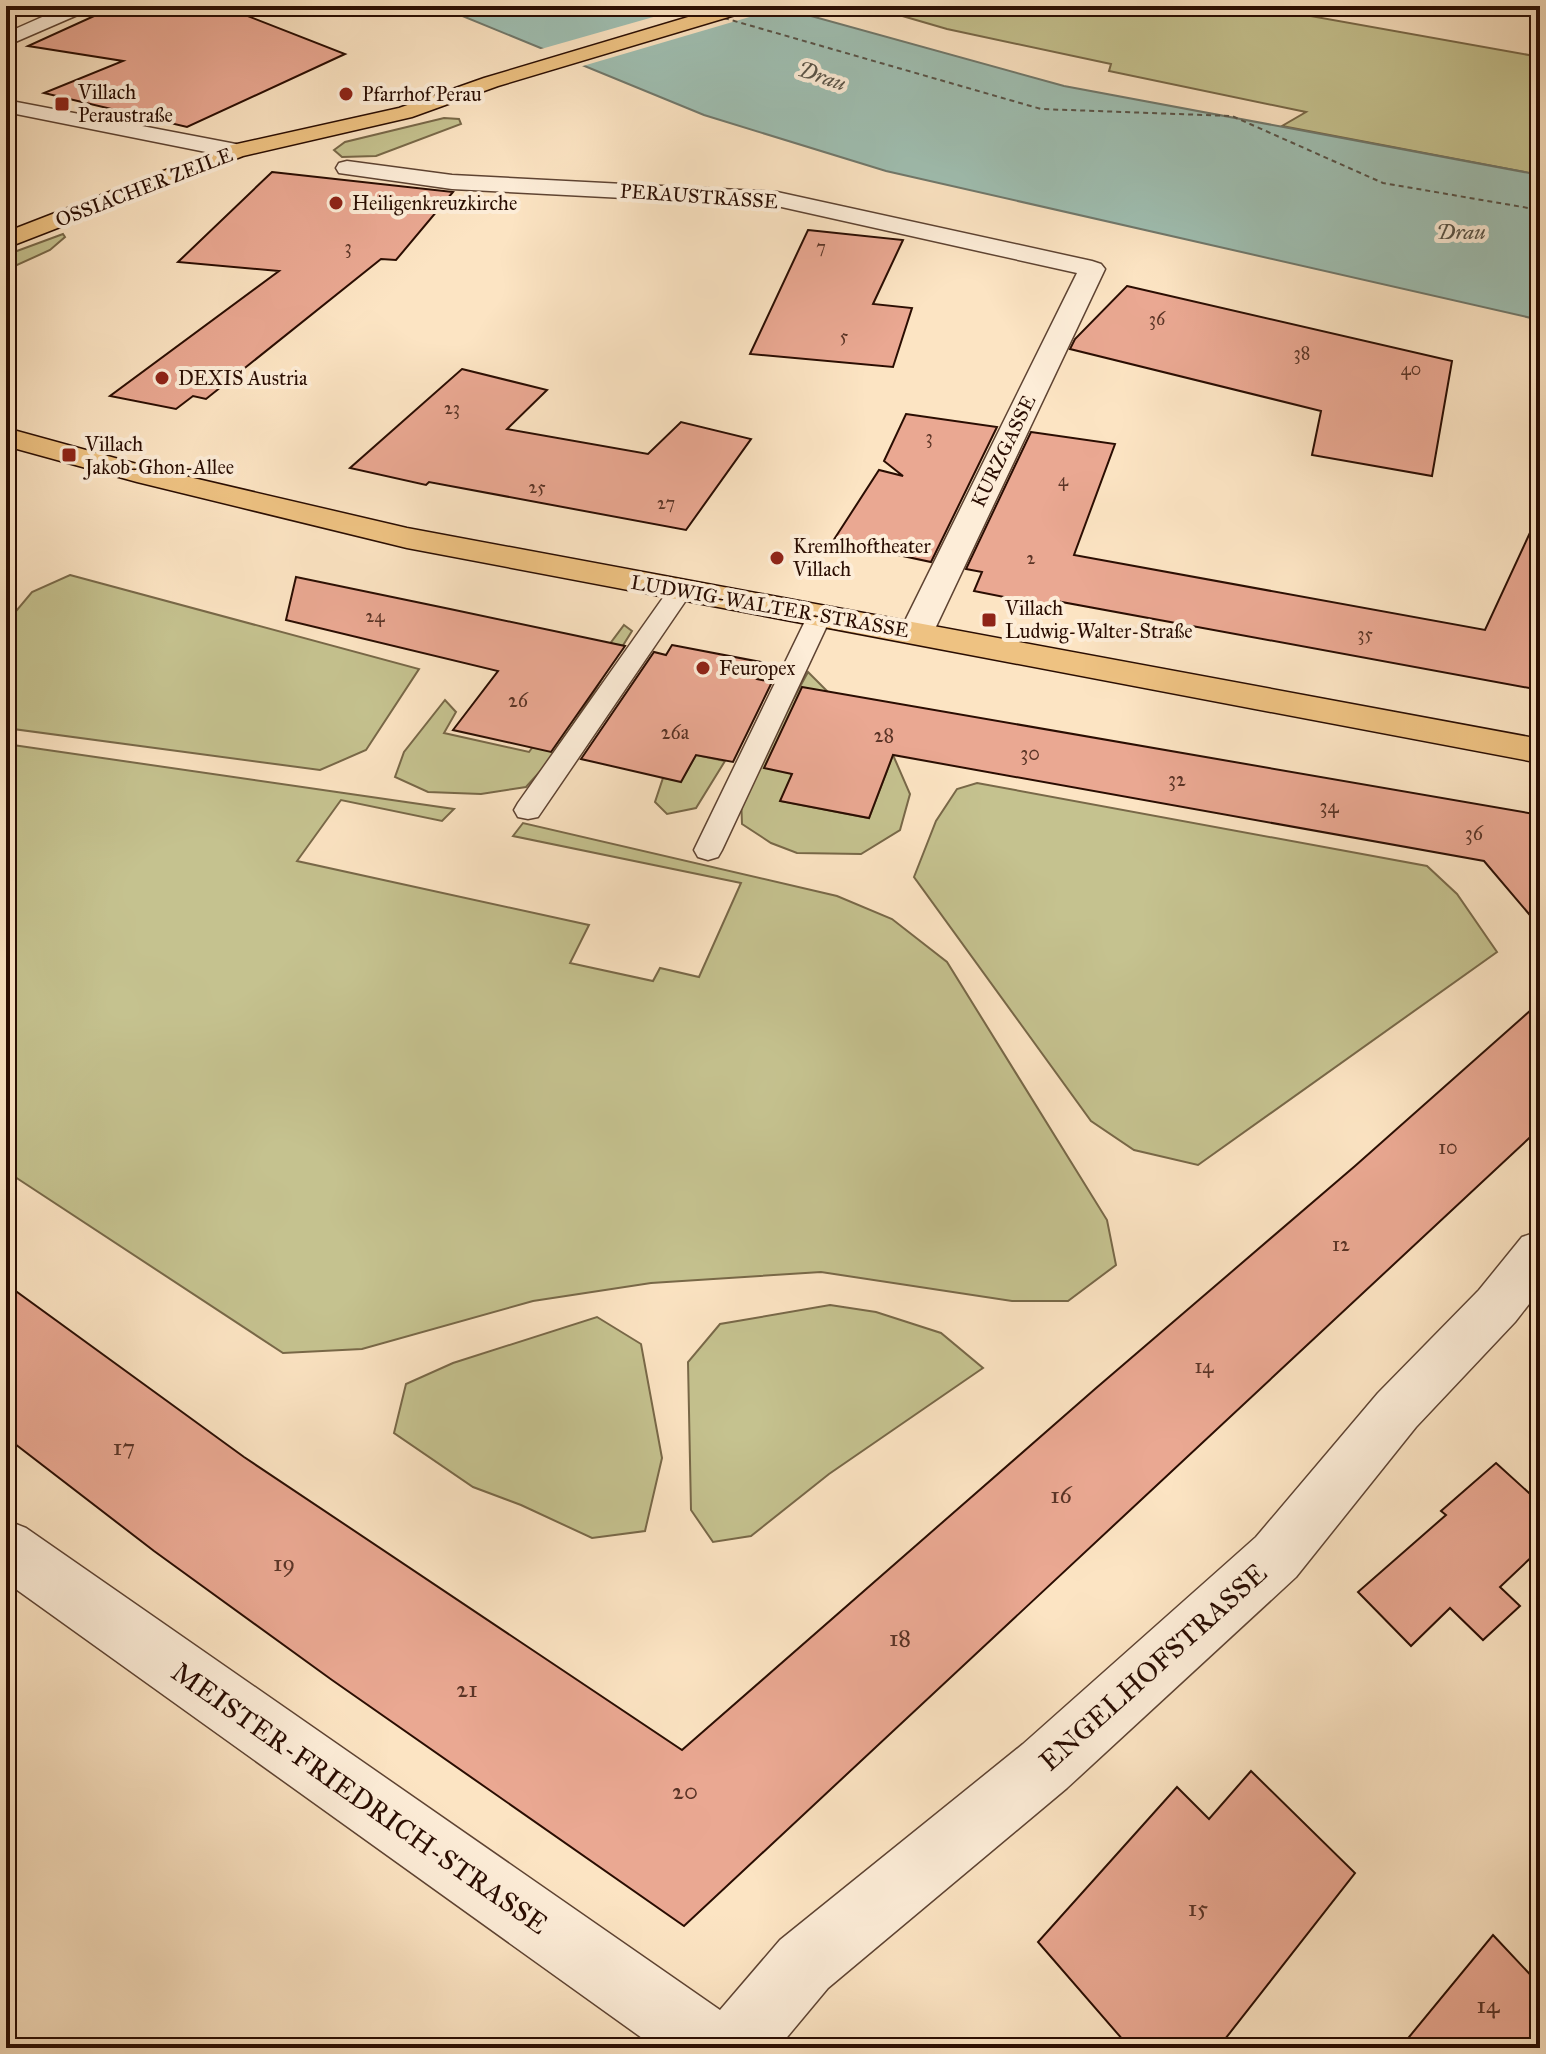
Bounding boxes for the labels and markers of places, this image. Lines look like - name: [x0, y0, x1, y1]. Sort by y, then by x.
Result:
- place label: Villach Peraustraße: [77, 80, 173, 127]
- place label: Pfarrhof Perau: [362, 82, 482, 106]
- marker: Pfarrhof Perau: [337, 85, 355, 103]
- marker: Villach Peraustraße: [53, 95, 71, 113]
- place label: Heiligenkreuzkirche: [352, 191, 517, 216]
- marker: Heiligenkreuzkirche: [327, 194, 345, 212]
- place label: DEXIS Austria: [178, 366, 308, 390]
- marker: DEXIS Austria: [153, 369, 171, 387]
- place label: Villach Jakob-Ghon-Allee: [83, 432, 234, 480]
- marker: Villach Jakob-Ghon-Allee: [60, 446, 78, 464]
- place label: Kremlhoftheater Villach: [792, 534, 931, 581]
- marker: Kremlhoftheater Villach: [768, 549, 786, 567]
- place label: Villach Ludwig-Walter-Straße: [1004, 596, 1193, 644]
- marker: Villach Ludwig-Walter-Straße: [980, 611, 998, 629]
- place label: Feuropex: [719, 656, 796, 680]
- marker: Feuropex: [694, 659, 712, 677]

